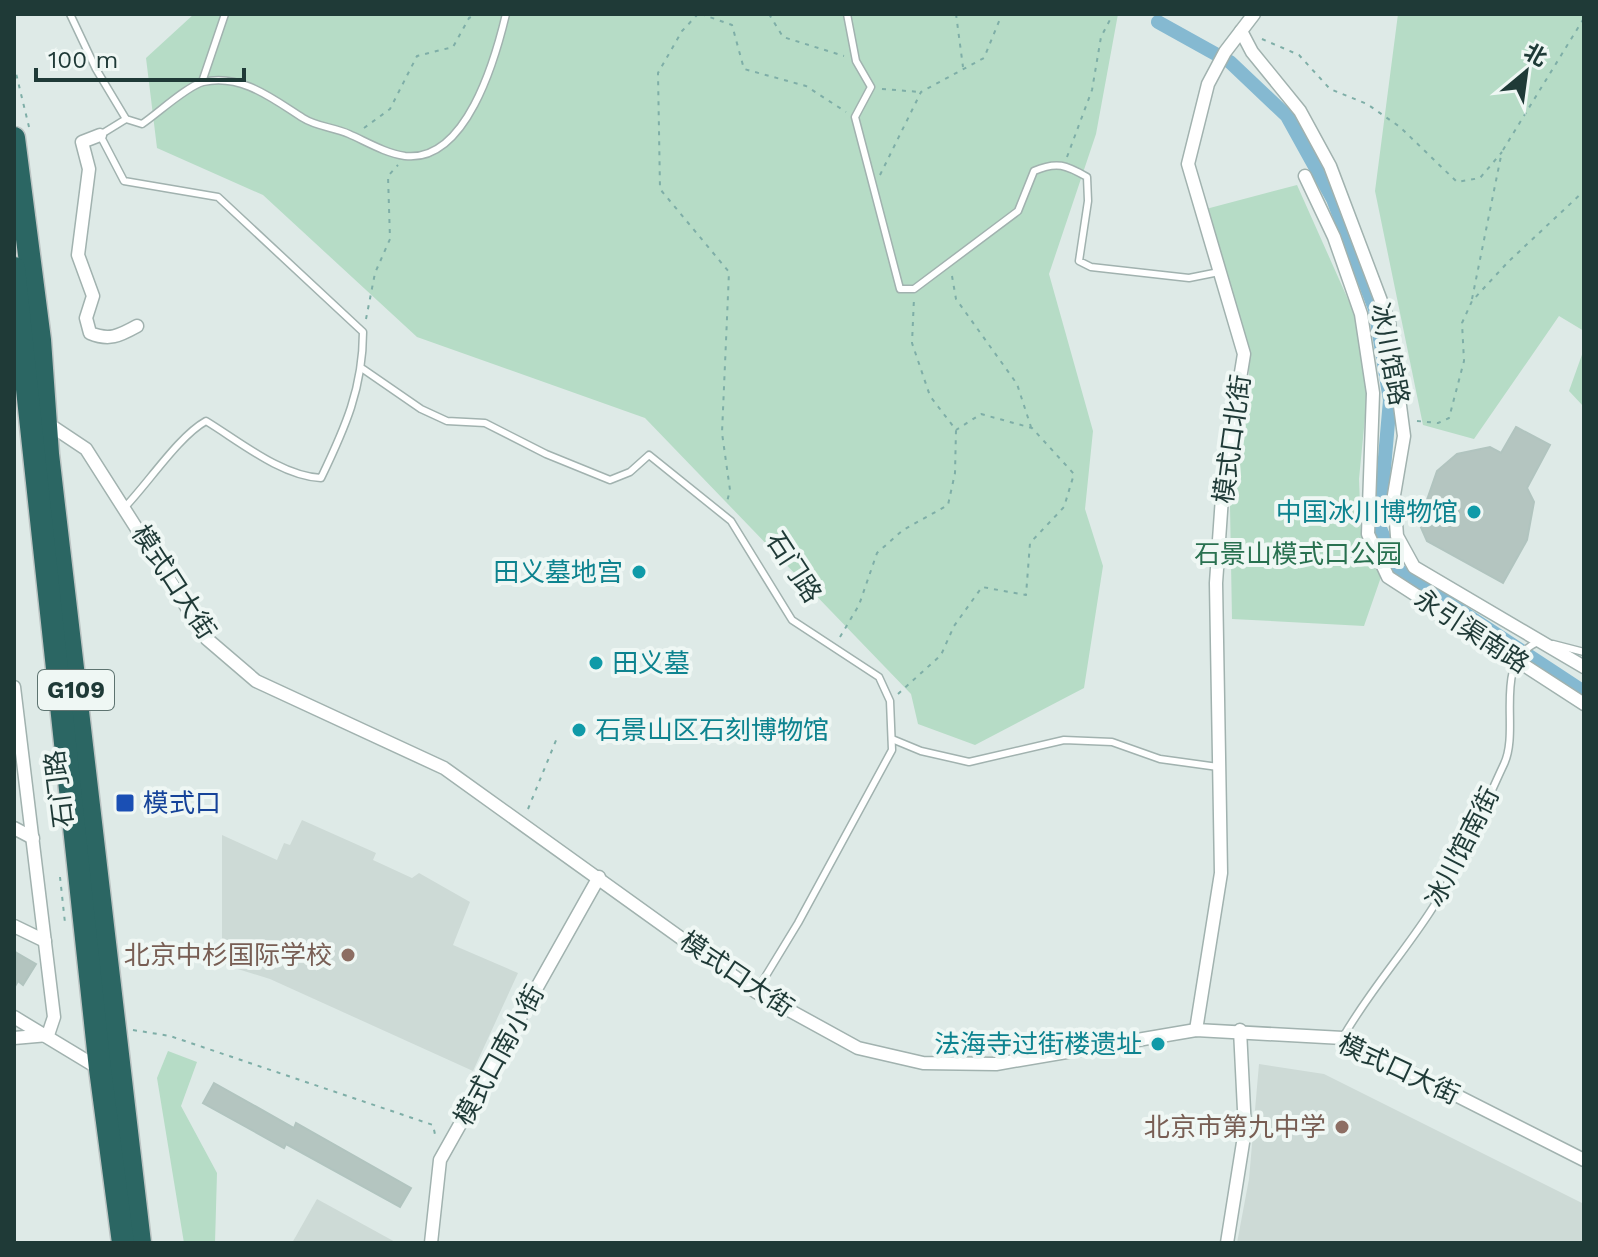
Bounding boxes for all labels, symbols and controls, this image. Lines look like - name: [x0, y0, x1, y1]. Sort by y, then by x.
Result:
- scale bar: [36, 32, 244, 82]
- north arrow: [1486, 32, 1566, 112]
- text: 北: [1520, 39, 1551, 71]
- text: 100 m: [48, 46, 118, 74]
- street label: 冰川馆路: [1365, 300, 1415, 408]
- street label: 模式口北街: [1208, 373, 1256, 505]
- place label: 中国冰川博物馆: [1276, 497, 1458, 527]
- marker: 中国冰川博物馆: [1465, 503, 1483, 521]
- street label: 模式口大街: [126, 519, 222, 645]
- street label: 石门路: [760, 526, 828, 608]
- park label: 石景山模式口公园: [1194, 539, 1402, 569]
- place label: 田义墓地宫: [493, 557, 623, 587]
- marker: 田义墓地宫: [630, 563, 648, 581]
- street label: 永引渠南路: [1409, 583, 1535, 679]
- place label: 田义墓: [612, 648, 690, 678]
- marker: 田义墓: [587, 654, 605, 672]
- road number: G109: [38, 670, 114, 710]
- place label: 石景山区石刻博物馆: [595, 715, 829, 745]
- marker: 石景山区石刻博物馆: [570, 721, 588, 739]
- street label: 石门路: [39, 748, 79, 830]
- street label: 冰川馆南街: [1419, 782, 1505, 912]
- place label: 模式口: [143, 788, 221, 818]
- marker: 模式口: [114, 792, 136, 814]
- street label: 模式口大街: [675, 925, 799, 1023]
- place label: 北京中杉国际学校: [124, 940, 332, 970]
- marker: 北京中杉国际学校: [339, 946, 357, 964]
- street label: 模式口南小街: [448, 980, 550, 1130]
- street label: 模式口大街: [1334, 1028, 1464, 1110]
- place label: 法海寺过街楼遗址: [934, 1029, 1142, 1059]
- marker: 法海寺过街楼遗址: [1149, 1035, 1167, 1053]
- place label: 北京市第九中学: [1144, 1112, 1326, 1142]
- marker: 北京市第九中学: [1333, 1118, 1351, 1136]

